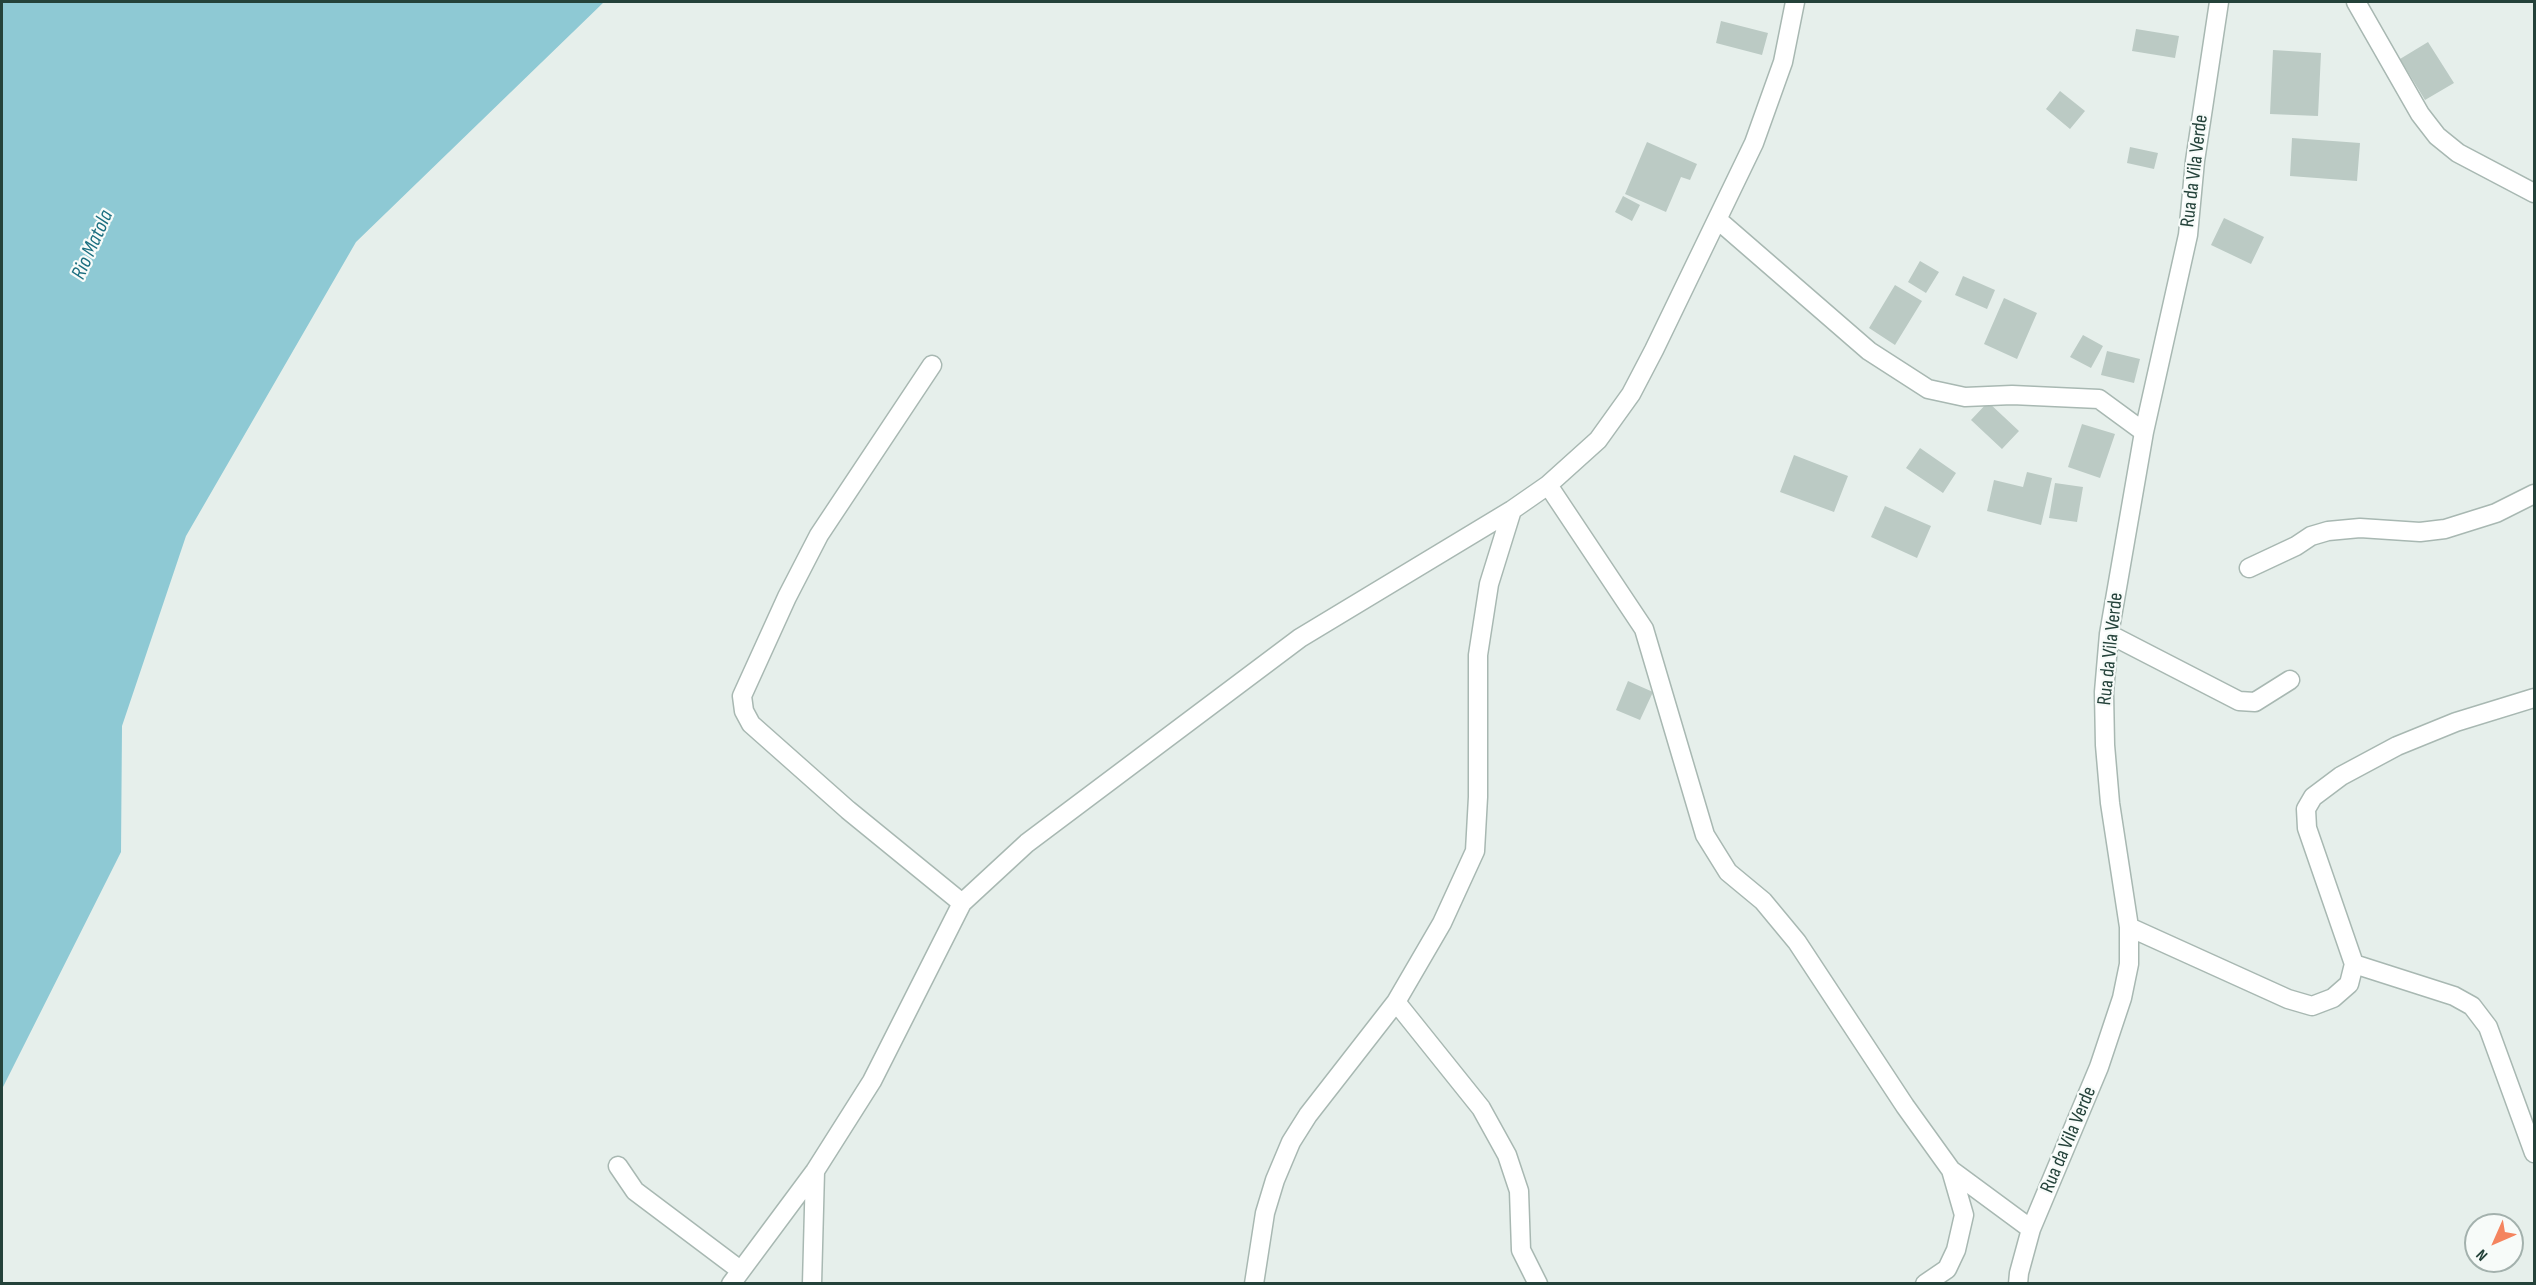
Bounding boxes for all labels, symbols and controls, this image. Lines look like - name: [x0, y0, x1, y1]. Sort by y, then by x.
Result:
- street label: Rua da Vila Verde: [2176, 113, 2214, 229]
- water label: Rio Matola: [67, 207, 119, 283]
- street label: Rua da Vila Verde: [2093, 591, 2129, 707]
- street label: Rua da Vila Verde: [2036, 1083, 2102, 1197]
- north arrow: [2464, 1213, 2524, 1273]
- text: N: [2473, 1245, 2492, 1264]

